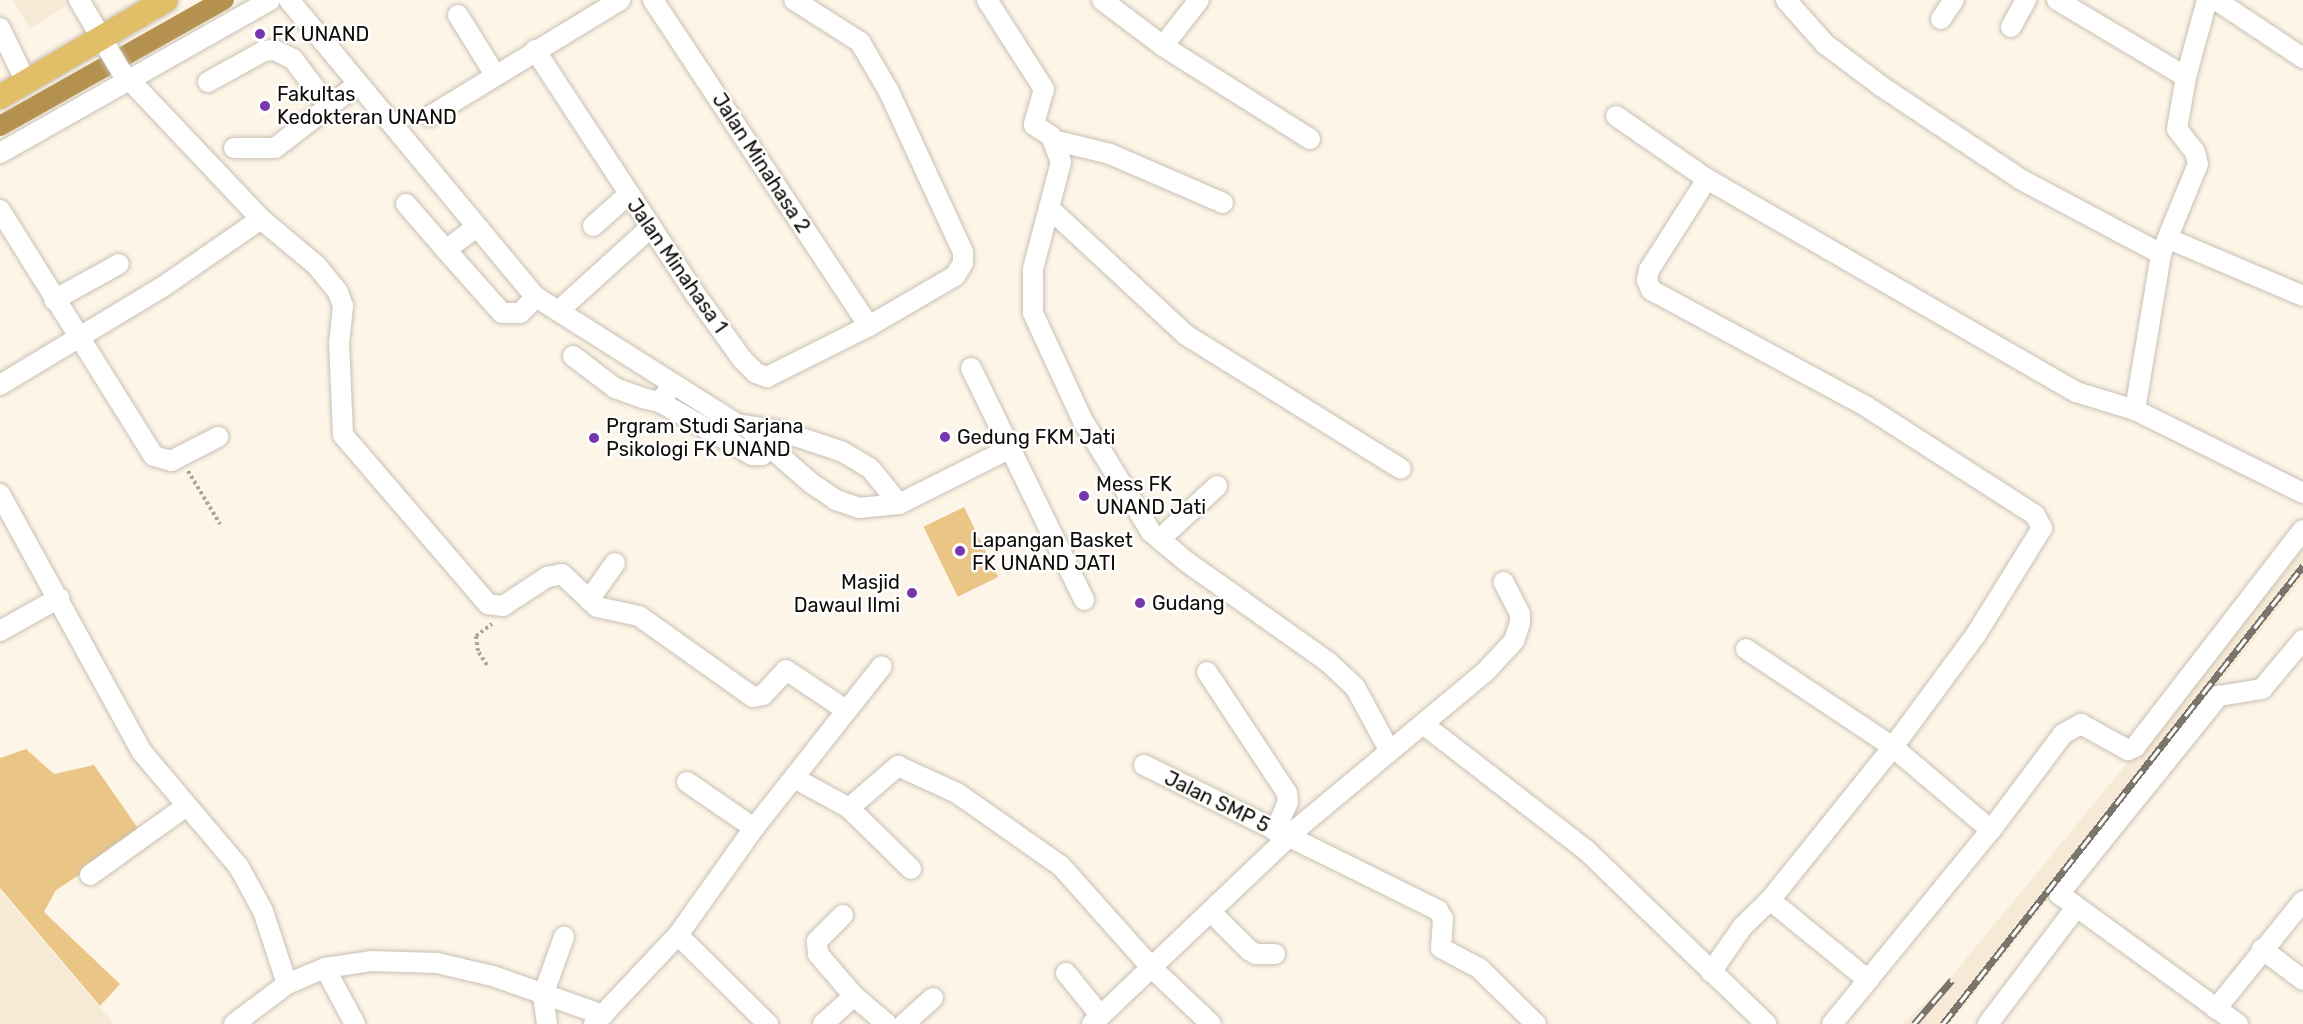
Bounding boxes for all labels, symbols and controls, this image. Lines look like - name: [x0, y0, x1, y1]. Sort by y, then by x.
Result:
- place label: FK UNAND: [272, 22, 370, 46]
- marker: FK UNAND: [253, 27, 267, 41]
- place label: Fakultas Kedokteran UNAND: [277, 83, 457, 130]
- street label: Jalan Minahasa 2: [707, 89, 815, 237]
- marker: Fakultas Kedokteran UNAND: [258, 99, 272, 113]
- street label: Jalan Minahasa 1: [622, 194, 732, 338]
- place label: Prgram Studi Sarjana Psikologi FK UNAND: [606, 414, 804, 461]
- place label: Gedung FKM Jati: [957, 425, 1115, 449]
- marker: Gedung FKM Jati: [938, 430, 952, 444]
- marker: Prgram Studi Sarjana Psikologi FK UNAND: [587, 431, 601, 445]
- place label: Mess FK UNAND Jati: [1096, 472, 1206, 519]
- marker: Mess FK UNAND Jati: [1077, 489, 1091, 503]
- place label: Lapangan Basket FK UNAND JATI: [972, 528, 1133, 575]
- marker: Lapangan Basket FK UNAND JATI: [953, 544, 967, 558]
- place label: Masjid Dawaul Ilmi: [794, 570, 900, 617]
- marker: Masjid Dawaul Ilmi: [905, 586, 919, 600]
- place label: Gudang: [1152, 591, 1225, 615]
- marker: Gudang: [1133, 596, 1147, 610]
- street label: Jalan SMP 5: [1160, 766, 1274, 838]

